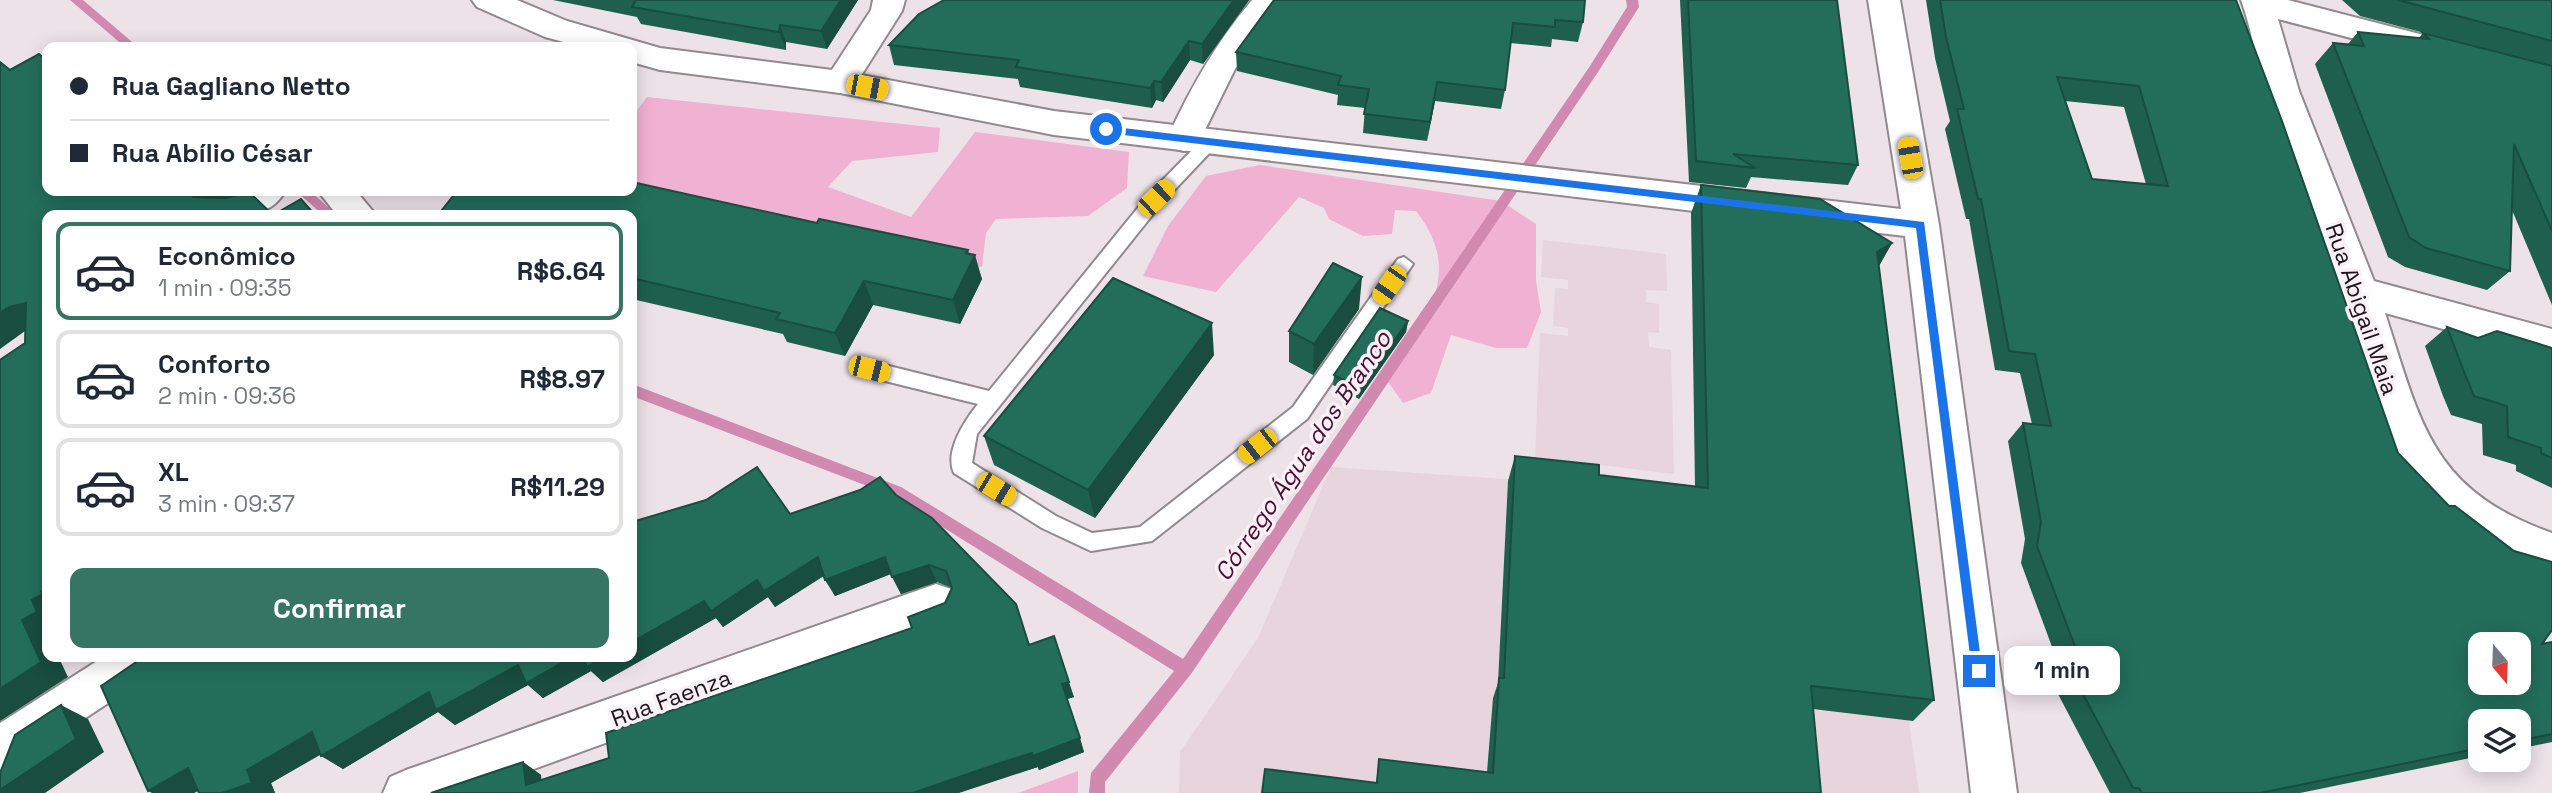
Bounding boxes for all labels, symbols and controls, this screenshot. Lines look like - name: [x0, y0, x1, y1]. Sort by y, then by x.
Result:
- text: Rua Gagliano Netto: [112, 69, 351, 103]
- car: [845, 73, 890, 101]
- route start: [1090, 113, 1122, 145]
- car: [1897, 135, 1924, 181]
- text: Rua Abílio César: [112, 136, 313, 170]
- car: [1134, 176, 1179, 220]
- street label: Rua Abigail Maia: [2319, 219, 2405, 399]
- text: Econômico: [158, 239, 296, 273]
- icon: car: [74, 240, 137, 303]
- text: R$6.64: [517, 254, 605, 288]
- car: [1369, 262, 1410, 308]
- text: 1 min · 09:35: [158, 273, 291, 303]
- water label: Córrego Água dos Branco: [1207, 324, 1398, 587]
- text: Conforto: [158, 347, 271, 381]
- icon: car: [74, 348, 137, 411]
- car: [847, 354, 892, 384]
- text: R$8.97: [520, 362, 605, 396]
- text: 2 min · 09:36: [158, 381, 296, 411]
- car: [1234, 425, 1281, 467]
- text: XL: [158, 455, 189, 489]
- icon: car: [74, 456, 137, 519]
- car: [973, 469, 1020, 509]
- text: R$11.29: [510, 470, 605, 504]
- text: 3 min · 09:37: [158, 489, 295, 519]
- button: Confirmar: [70, 568, 609, 648]
- north arrow: [2468, 632, 2530, 695]
- map controls: [2468, 632, 2531, 772]
- callout: 1 min: [2004, 646, 2119, 696]
- route end: [1963, 655, 1995, 687]
- text: 1 min: [2034, 655, 2090, 685]
- street label: Rua Faenza: [607, 662, 735, 734]
- button: layers: [2468, 709, 2531, 772]

